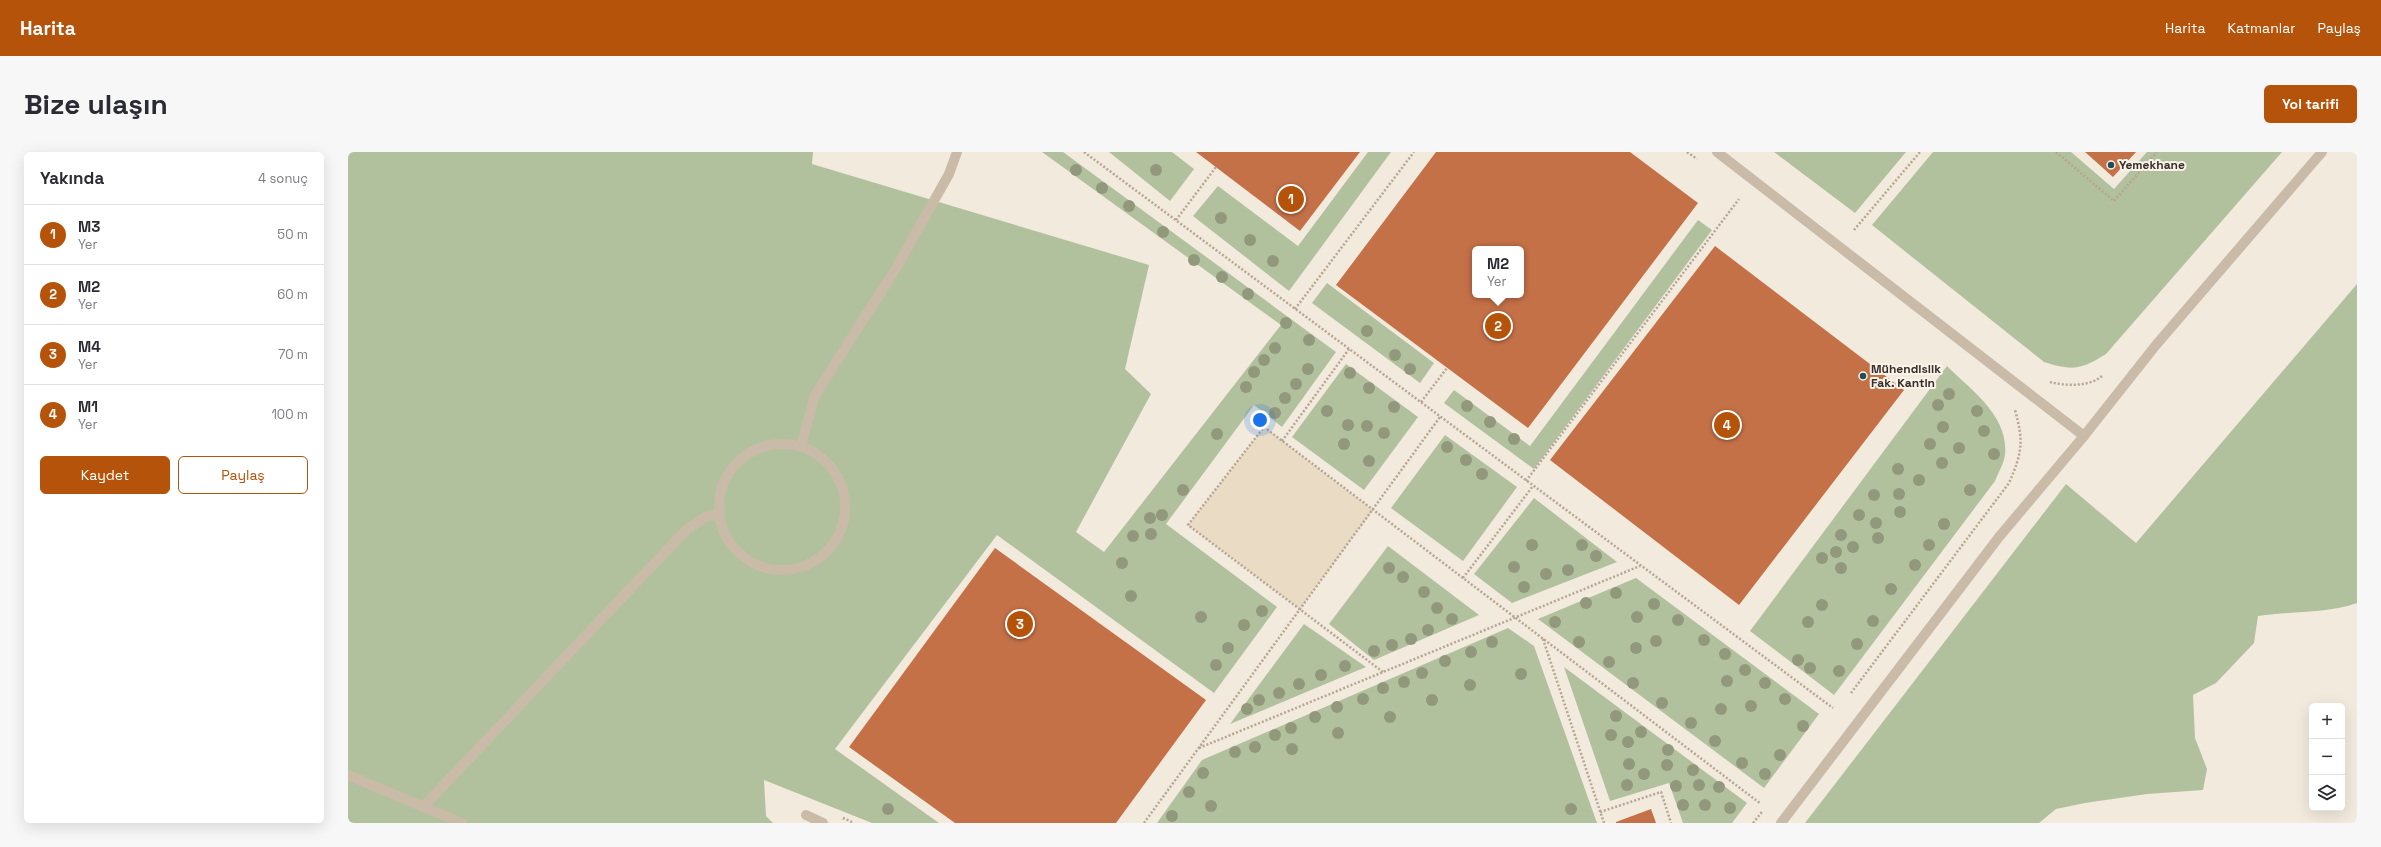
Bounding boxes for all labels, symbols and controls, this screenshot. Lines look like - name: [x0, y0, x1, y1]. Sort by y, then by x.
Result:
- text: Harita: [20, 16, 76, 41]
- text: Harita: [2165, 19, 2205, 37]
- text: Katmanlar: [2227, 19, 2296, 37]
- text: Paylaş: [2318, 19, 2361, 37]
- button: Yol tarifi: [2264, 85, 2357, 123]
- text: Bize ulaşın: [24, 86, 168, 122]
- place label: Yemekhane: [2119, 157, 2185, 173]
- marker: Yemekhane: [2106, 160, 2116, 170]
- text: Yakında: [40, 167, 104, 189]
- text: 4 sonuç: [258, 170, 308, 187]
- pin: 1: [1278, 184, 1304, 214]
- text: M3: [78, 217, 100, 236]
- text: 1: [50, 226, 56, 243]
- text: 50 m: [277, 226, 308, 243]
- text: Yer: [78, 236, 97, 253]
- popup: [1472, 246, 1524, 298]
- text: M2: [1487, 254, 1509, 273]
- text: Yer: [1487, 273, 1506, 290]
- text: M2: [78, 277, 100, 296]
- text: 2: [49, 286, 57, 303]
- text: 60 m: [277, 286, 308, 303]
- text: Yer: [78, 296, 97, 313]
- pin: 2: [1485, 311, 1511, 341]
- text: M4: [78, 337, 101, 356]
- text: 3: [49, 346, 57, 363]
- text: 70 m: [278, 346, 308, 363]
- text: Yer: [78, 356, 97, 373]
- place label: Mühendislik Fak. Kantin: [1871, 361, 1941, 391]
- marker: Mühendislik Fak. Kantin: [1858, 371, 1868, 381]
- text: M1: [78, 397, 98, 416]
- text: 4: [49, 406, 57, 423]
- text: 100 m: [271, 406, 308, 423]
- your location: [1250, 410, 1270, 430]
- pin: 4: [1714, 410, 1740, 440]
- text: Yer: [78, 416, 97, 433]
- button: Kaydet: [40, 456, 170, 494]
- button: Paylaş: [178, 456, 308, 494]
- pin: 3: [1007, 609, 1033, 639]
- map controls: [2309, 703, 2345, 811]
- button: +: [2309, 703, 2345, 739]
- button: −: [2309, 739, 2345, 775]
- button: layers: [2309, 775, 2345, 811]

